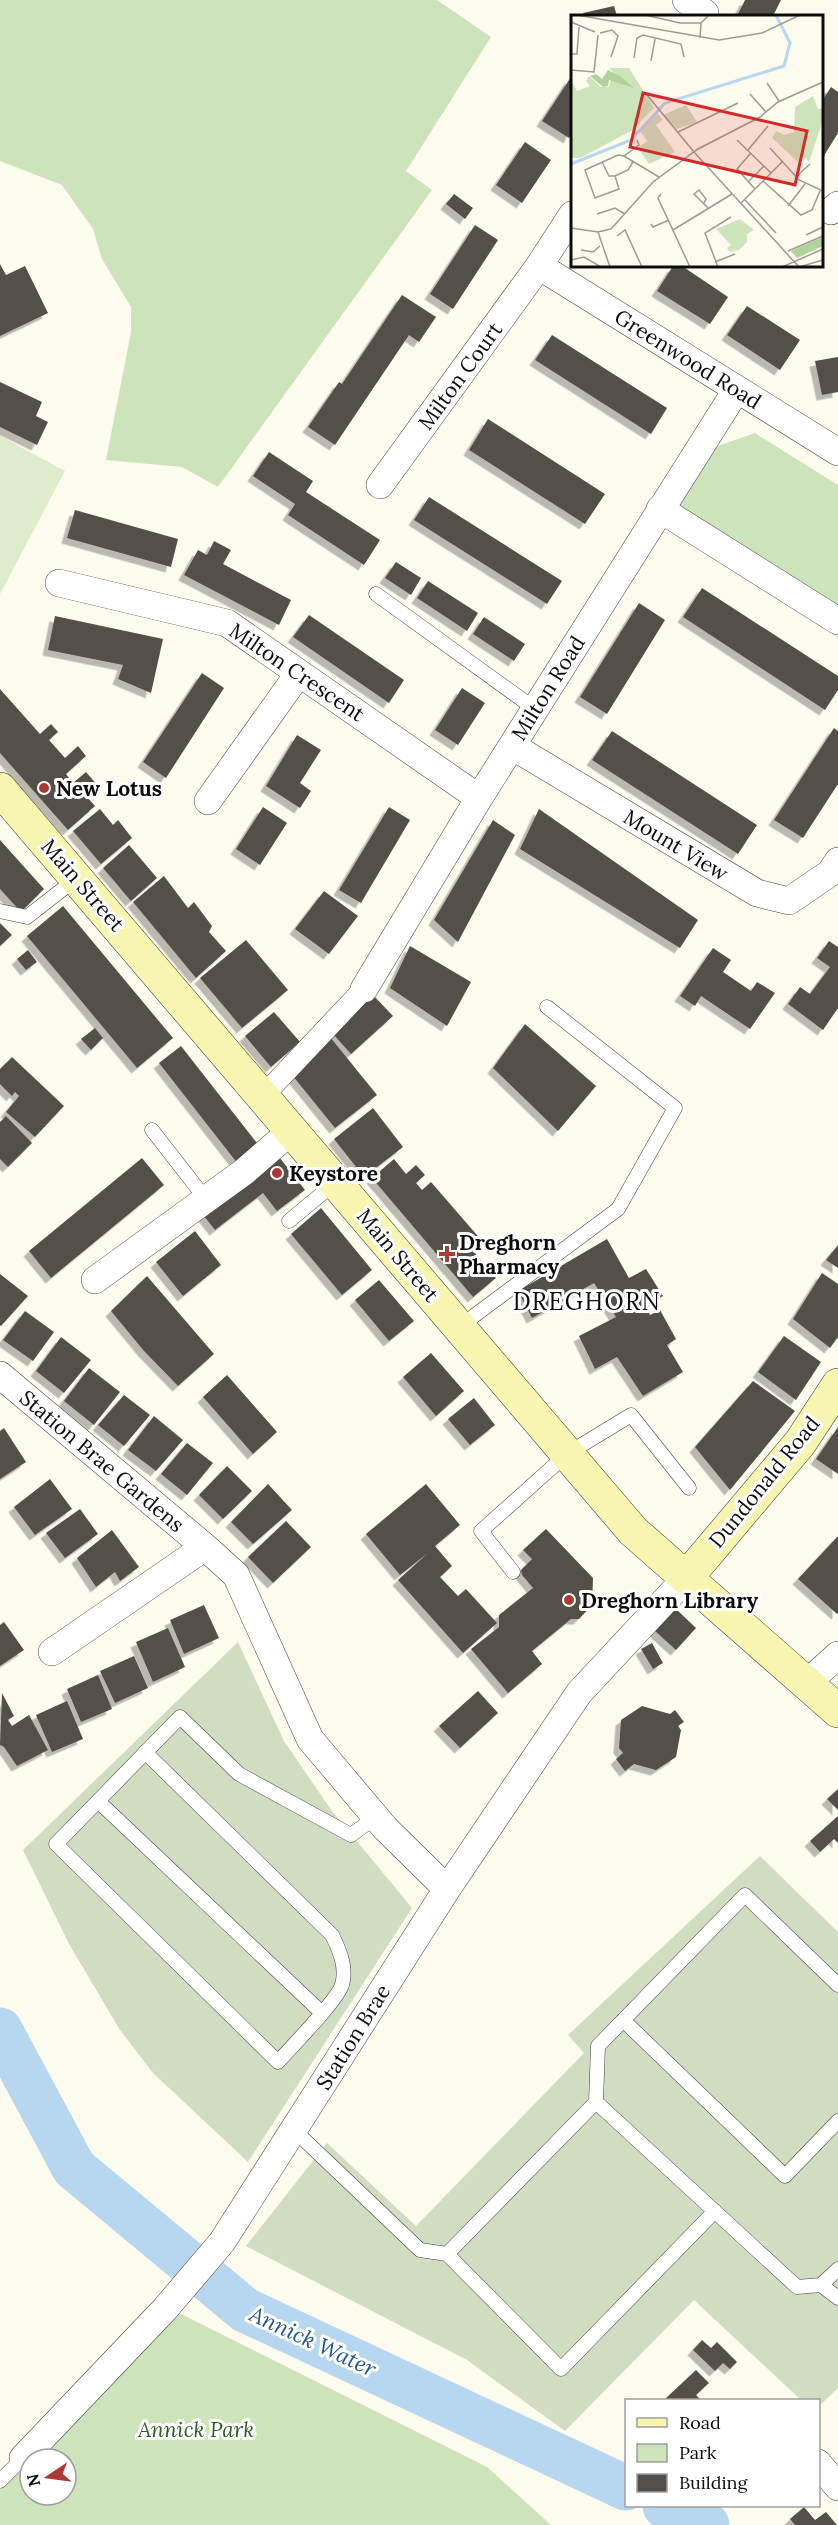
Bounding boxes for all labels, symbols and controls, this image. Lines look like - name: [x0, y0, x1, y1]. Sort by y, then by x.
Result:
- inset map: [571, 15, 823, 267]
- street label: Greenwood Road: [610, 303, 766, 415]
- street label: Milton Court: [412, 316, 509, 435]
- street label: Milton Crescent: [224, 617, 371, 728]
- street label: Milton Road: [505, 631, 591, 745]
- place label: New Lotus: [56, 775, 162, 802]
- marker: New Lotus: [37, 781, 51, 795]
- street label: Mount View: [619, 803, 733, 887]
- street label: Main Street: [35, 833, 131, 937]
- place label: Keystore: [289, 1160, 378, 1187]
- marker: Keystore: [270, 1166, 284, 1180]
- street label: Main Street: [351, 1203, 445, 1308]
- place label: Dreghorn Pharmacy: [459, 1229, 560, 1280]
- marker: Dreghorn Pharmacy: [440, 1247, 454, 1261]
- district label: DREGHORN: [513, 1286, 661, 1317]
- street label: Station Brae Gardens: [14, 1384, 190, 1538]
- street label: Dundonald Road: [703, 1411, 825, 1553]
- place label: Dreghorn Library: [581, 1587, 758, 1614]
- marker: Dreghorn Library: [562, 1593, 576, 1607]
- street label: Station Brae: [310, 1979, 396, 2095]
- water label: Annick Water: [244, 2299, 382, 2383]
- legend: [625, 2399, 820, 2507]
- text: Road: [679, 2411, 721, 2434]
- park label: Annick Park: [137, 2416, 254, 2443]
- text: Park: [679, 2441, 717, 2464]
- north arrow: [18, 2447, 78, 2507]
- text: Building: [679, 2471, 749, 2494]
- text: N: [22, 2472, 45, 2489]

